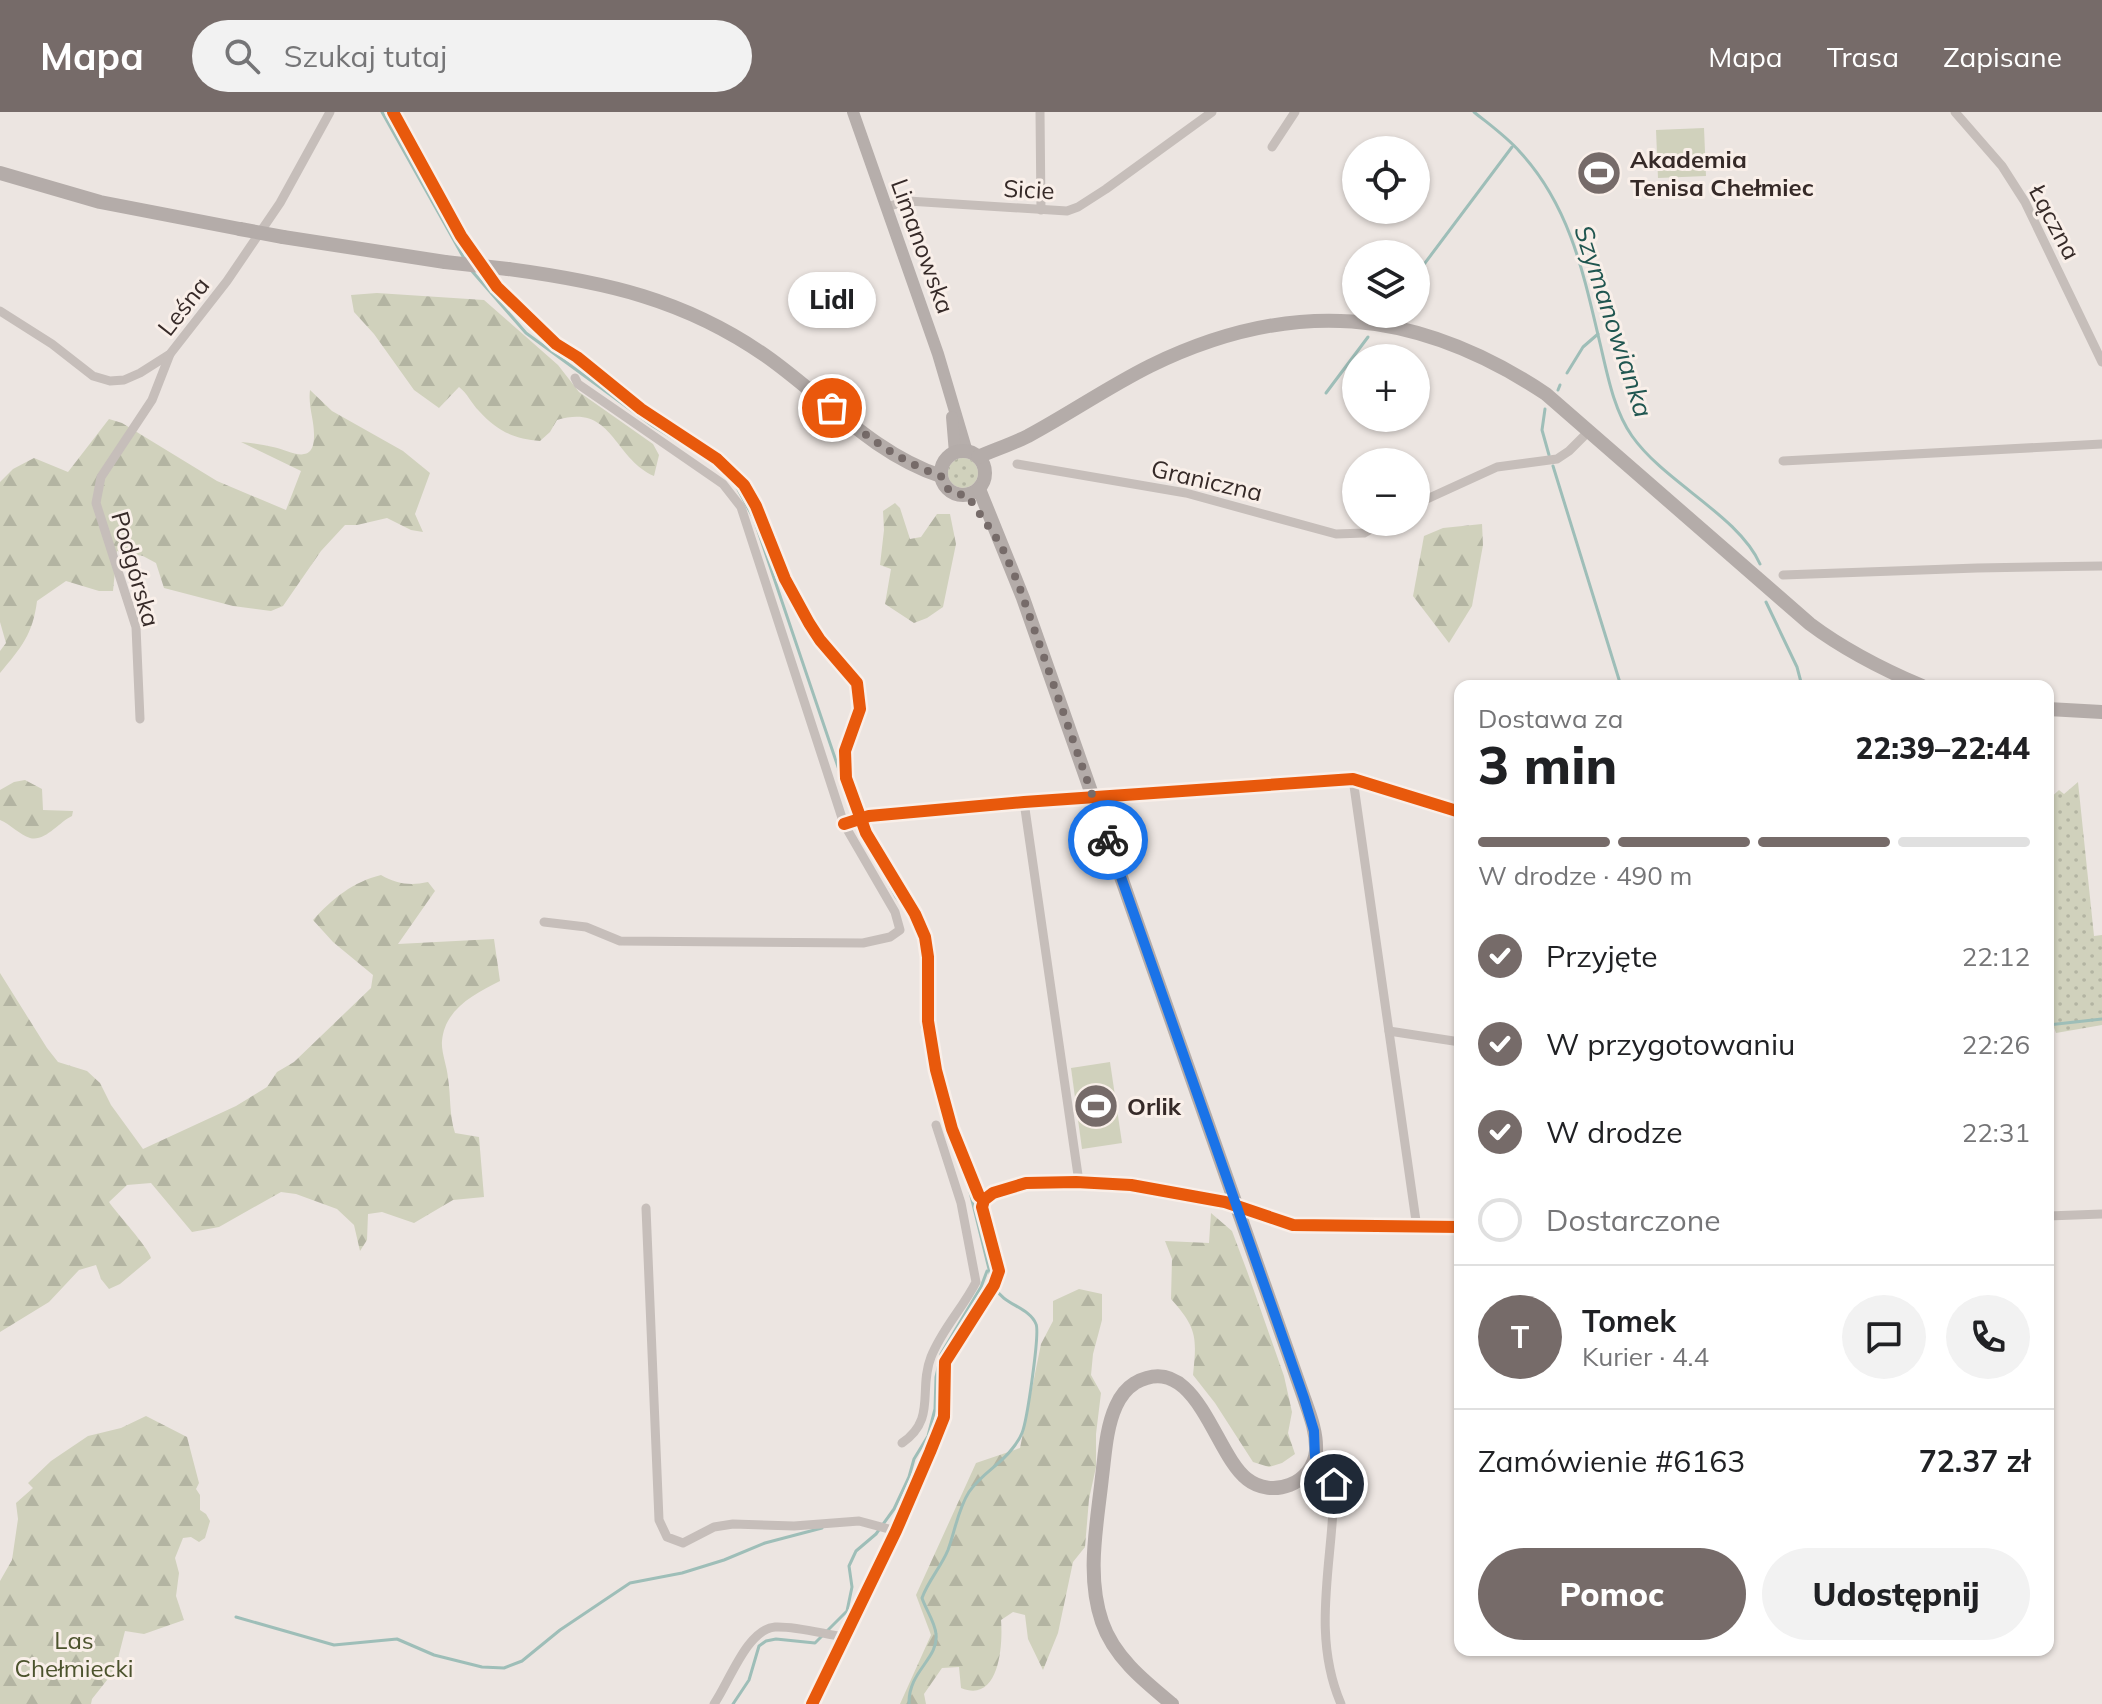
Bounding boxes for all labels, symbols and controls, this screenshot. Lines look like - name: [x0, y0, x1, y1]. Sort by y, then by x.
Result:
- search box: [192, 20, 752, 92]
- text: Mapa: [40, 32, 144, 80]
- icon: search: [220, 34, 264, 78]
- text: Szukaj tutaj: [284, 37, 447, 75]
- text: Mapa: [1708, 39, 1783, 74]
- text: Trasa: [1827, 39, 1899, 74]
- text: Zapisane: [1943, 39, 2062, 74]
- map controls: [1342, 136, 1430, 536]
- button: locate: [1342, 136, 1430, 224]
- place label: Akademia Tenisa Chełmiec: [1630, 144, 1814, 202]
- sports icon: Akademia Tenisa Chełmiec: [1575, 149, 1623, 197]
- street label: Sicie: [1003, 173, 1055, 205]
- street label: Limanowska: [885, 175, 961, 317]
- street label: Łączna: [2022, 179, 2087, 264]
- water label: Szymanowianka: [1567, 221, 1661, 421]
- button: layers: [1342, 240, 1430, 328]
- street label: Leśna: [151, 271, 215, 341]
- callout: Lidl: [788, 272, 876, 328]
- text: Lidl: [809, 283, 855, 316]
- button: +: [1342, 344, 1430, 432]
- pin: [798, 374, 866, 442]
- icon: bag: [810, 386, 854, 430]
- button: −: [1342, 448, 1430, 536]
- street label: Graniczna: [1149, 453, 1265, 507]
- street label: Podgórska: [105, 508, 167, 630]
- text: Dostawa za: [1478, 702, 1623, 735]
- text: 22:39–22:44: [1855, 729, 2030, 767]
- text: 3 min: [1478, 732, 1617, 797]
- courier: [1068, 800, 1148, 880]
- icon: bike: [1086, 818, 1130, 862]
- text: W drodze · 490 m: [1478, 859, 1692, 892]
- icon: check: [1478, 934, 1522, 978]
- text: Przyjęte: [1546, 937, 1658, 975]
- text: 22:12: [1962, 940, 2030, 973]
- icon: check: [1478, 1022, 1522, 1066]
- text: W przygotowaniu: [1546, 1025, 1795, 1063]
- text: 22:26: [1962, 1028, 2030, 1061]
- sports icon: Orlik: [1072, 1082, 1120, 1130]
- place label: Orlik: [1127, 1091, 1182, 1121]
- icon: check: [1478, 1110, 1522, 1154]
- text: W drodze: [1546, 1113, 1683, 1151]
- text: 22:31: [1962, 1116, 2030, 1149]
- text: Dostarczone: [1546, 1201, 1721, 1239]
- button: chat: [1842, 1295, 1926, 1379]
- button: phone: [1946, 1295, 2030, 1379]
- text: Tomek: [1582, 1302, 1676, 1340]
- text: T: [1511, 1318, 1529, 1356]
- text: Kurier · 4.4: [1582, 1340, 1709, 1373]
- text: Zamówienie #6163: [1478, 1442, 1745, 1480]
- text: 72.37 zł: [1919, 1442, 2030, 1480]
- pin: [1300, 1450, 1368, 1518]
- icon: home: [1312, 1462, 1356, 1506]
- button: Pomoc: [1478, 1548, 1746, 1640]
- button: Udostępnij: [1762, 1548, 2030, 1640]
- park label: Las Chełmiecki: [14, 1625, 134, 1683]

